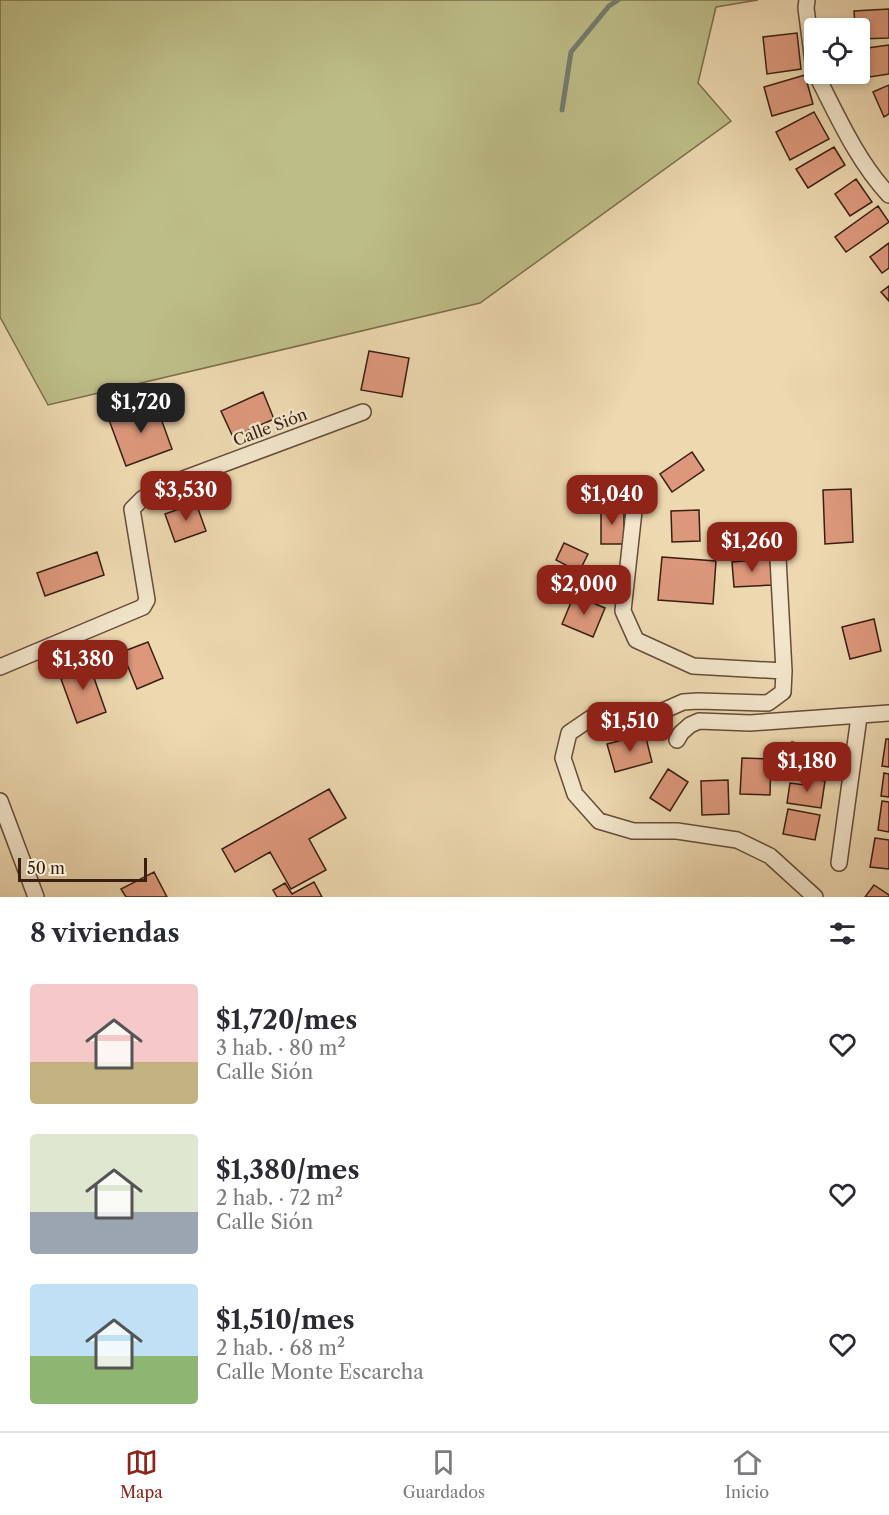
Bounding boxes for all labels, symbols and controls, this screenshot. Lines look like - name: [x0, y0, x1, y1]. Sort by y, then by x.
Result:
- map controls: [804, 18, 870, 84]
- button: locate: [804, 18, 870, 84]
- pin: $1,720: [92, 383, 190, 434]
- text: $1,720: [111, 390, 171, 414]
- street label: Calle Sión: [230, 404, 310, 450]
- pin: $3,530: [137, 471, 235, 522]
- pin: $1,040: [563, 475, 661, 526]
- text: $3,530: [154, 478, 218, 502]
- text: $1,040: [581, 482, 643, 506]
- pin: $1,260: [703, 522, 801, 573]
- text: $1,260: [721, 529, 783, 553]
- pin: $2,000: [535, 565, 633, 616]
- text: $2,000: [551, 572, 617, 596]
- pin: $1,380: [34, 640, 132, 691]
- text: $1,380: [52, 647, 114, 671]
- pin: $1,510: [581, 702, 679, 753]
- text: $1,510: [601, 709, 659, 733]
- pin: $1,180: [758, 742, 856, 793]
- text: $1,180: [777, 749, 837, 773]
- scale bar: [18, 855, 147, 882]
- text: 50 m: [27, 858, 65, 878]
- text: 8 viviendas: [30, 917, 180, 949]
- icon: filters: [826, 917, 859, 950]
- text: $1,720/mes: [216, 1004, 357, 1036]
- icon: home: [78, 1008, 150, 1080]
- icon: heart: [826, 1028, 859, 1061]
- text: 3 hab. · 80 m²: [216, 1036, 346, 1060]
- text: Calle Sión: [216, 1060, 313, 1084]
- text: $1,380/mes: [216, 1154, 359, 1186]
- icon: home: [78, 1158, 150, 1230]
- icon: heart: [826, 1178, 859, 1211]
- text: 2 hab. · 72 m²: [216, 1186, 343, 1210]
- text: Calle Sión: [216, 1210, 313, 1234]
- text: $1,510/mes: [216, 1304, 355, 1336]
- icon: home: [78, 1308, 150, 1380]
- icon: heart: [826, 1328, 859, 1361]
- text: 2 hab. · 68 m²: [216, 1336, 345, 1360]
- text: Calle Monte Escarcha: [216, 1360, 424, 1384]
- tab: Mapa: [120, 1446, 163, 1502]
- tab: Guardados: [403, 1446, 485, 1502]
- tab: Inicio: [725, 1446, 769, 1502]

